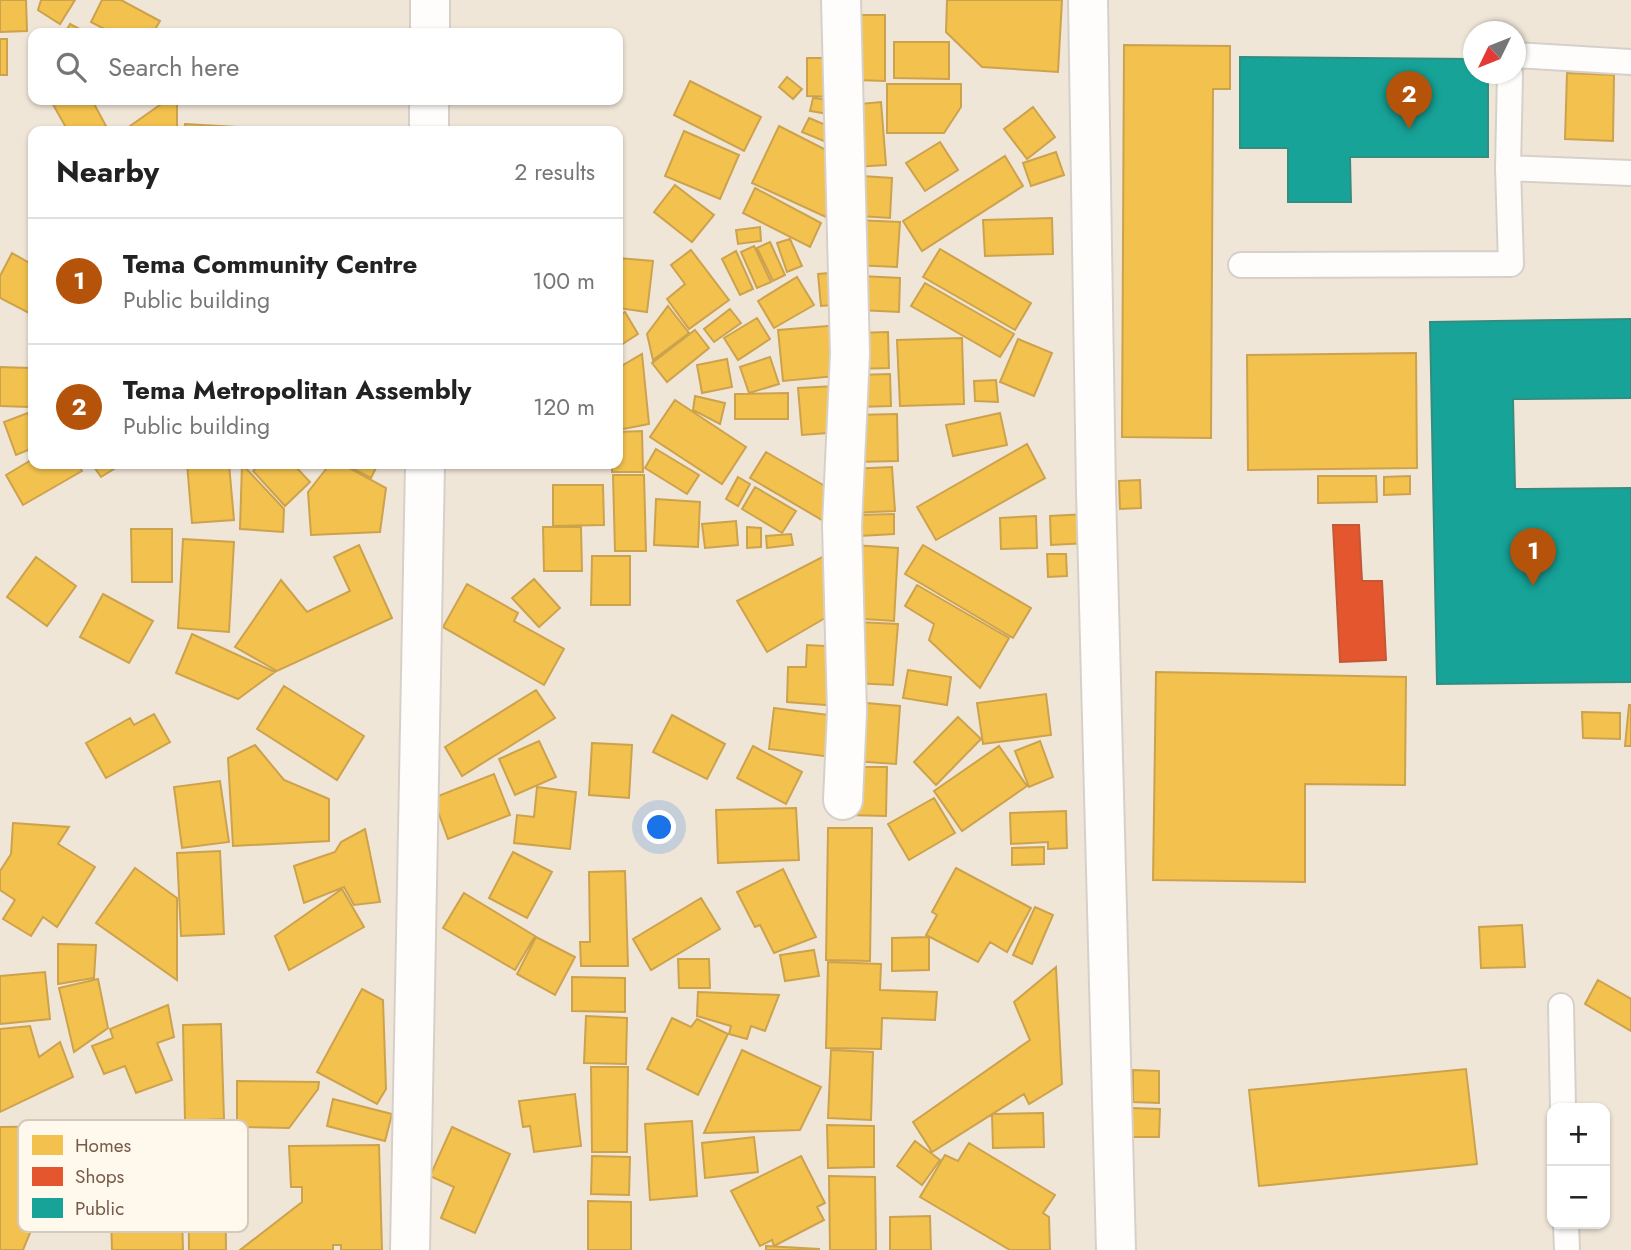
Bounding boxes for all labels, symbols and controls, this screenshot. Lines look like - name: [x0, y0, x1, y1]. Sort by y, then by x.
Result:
- north arrow: [1463, 21, 1526, 84]
- search box: [28, 28, 623, 105]
- icon: search: [52, 48, 90, 86]
- text: Search here: [108, 48, 240, 86]
- pin: 2: [1386, 71, 1432, 129]
- text: Nearby: [56, 150, 159, 193]
- text: 2 results: [514, 155, 595, 189]
- text: Tema Community Centre: [123, 245, 417, 283]
- text: 1: [73, 264, 85, 298]
- text: 100 m: [532, 264, 595, 298]
- text: Public building: [123, 283, 270, 317]
- text: Tema Metropolitan Assembly: [123, 371, 471, 409]
- text: 2: [71, 390, 87, 424]
- text: 120 m: [533, 390, 595, 424]
- text: Public building: [123, 409, 270, 443]
- pin: 1: [1510, 528, 1556, 586]
- your location: [642, 810, 676, 844]
- map controls: [1547, 1103, 1610, 1229]
- button: +: [1547, 1103, 1610, 1166]
- legend: [18, 1120, 248, 1232]
- text: Homes: [75, 1132, 132, 1159]
- text: Shops: [75, 1163, 125, 1190]
- button: −: [1547, 1166, 1610, 1229]
- text: Public: [75, 1195, 124, 1222]

